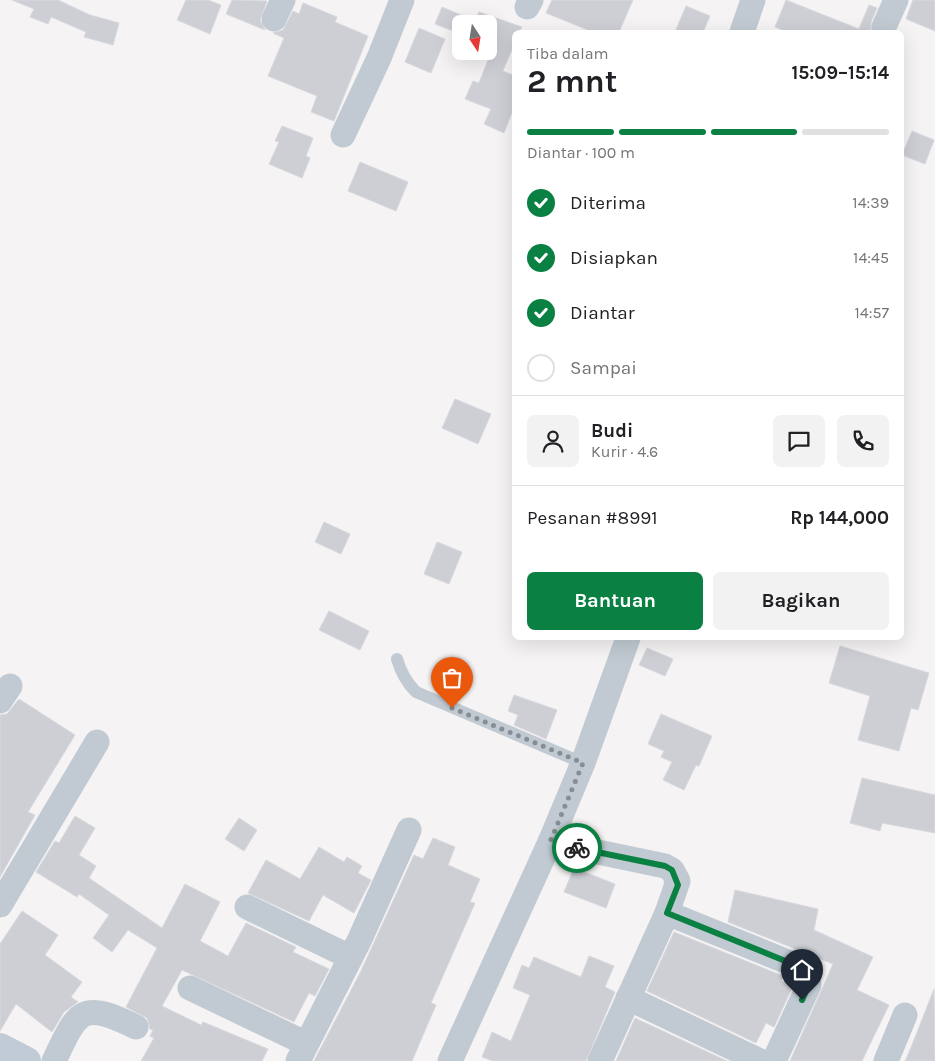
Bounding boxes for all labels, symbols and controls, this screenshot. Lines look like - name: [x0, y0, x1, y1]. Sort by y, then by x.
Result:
- north arrow: [452, 15, 498, 60]
- map controls: [452, 15, 497, 60]
- text: Tiba dalam: [527, 44, 608, 63]
- text: 15:09–15:14: [791, 62, 889, 84]
- text: 2 mnt: [527, 63, 617, 100]
- text: Diantar · 100 m: [527, 143, 635, 162]
- icon: check: [527, 189, 555, 217]
- text: Diterima: [570, 192, 646, 214]
- text: 14:39: [852, 193, 889, 212]
- icon: check: [527, 244, 555, 272]
- text: Disiapkan: [570, 247, 658, 269]
- text: 14:45: [853, 248, 889, 267]
- icon: check: [527, 299, 555, 327]
- text: Diantar: [570, 302, 635, 324]
- text: 14:57: [855, 303, 889, 322]
- text: Sampai: [570, 357, 637, 379]
- button: person: [527, 415, 579, 467]
- button: chat: [773, 415, 825, 467]
- button: phone: [837, 415, 889, 467]
- text: Budi: [591, 420, 633, 442]
- text: Kurir · 4.6: [591, 442, 658, 461]
- text: Pesanan #8991: [527, 507, 658, 529]
- text: Rp 144,000: [790, 507, 889, 529]
- button: Bantuan: [527, 572, 703, 630]
- button: Bagikan: [713, 572, 889, 630]
- pin: [431, 657, 473, 708]
- icon: bag: [438, 664, 466, 692]
- courier: [552, 823, 602, 873]
- icon: bike: [563, 834, 591, 862]
- pin: [781, 949, 823, 1000]
- icon: home: [788, 956, 816, 984]

